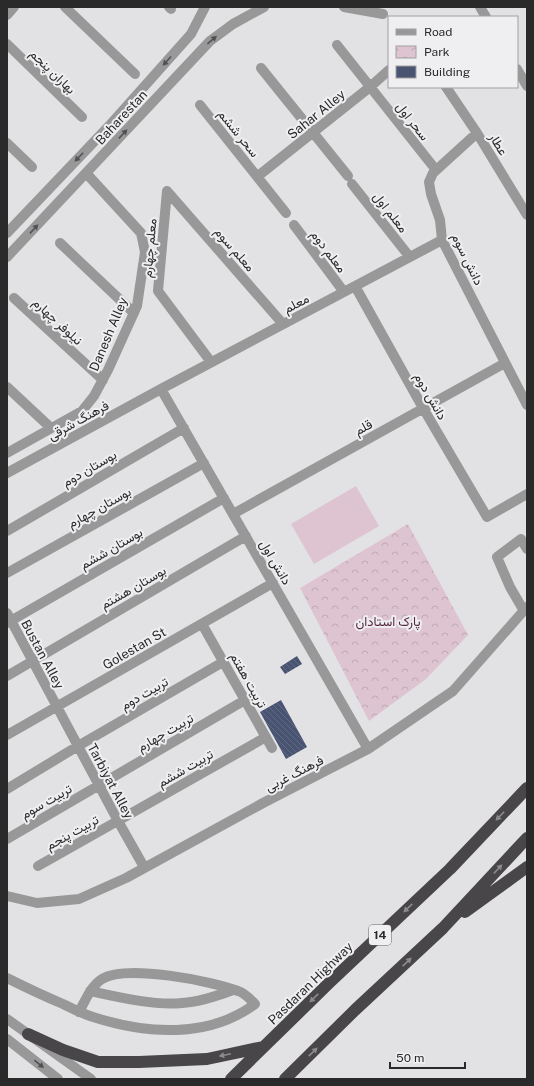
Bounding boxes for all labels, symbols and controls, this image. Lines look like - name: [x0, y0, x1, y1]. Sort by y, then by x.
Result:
- legend: [388, 16, 518, 88]
- text: Road: [424, 25, 452, 39]
- one-way arrow: [207, 35, 218, 44]
- text: Park: [424, 45, 450, 59]
- street label: بهاران پنجم: [25, 46, 79, 98]
- one-way arrow: [162, 56, 171, 67]
- text: Building: [424, 65, 470, 79]
- street label: Baharestan: [92, 87, 150, 148]
- street label: Sahar Alley: [285, 87, 348, 142]
- street label: سحر اول: [392, 99, 432, 144]
- street label: سحر ششم: [214, 107, 262, 161]
- one-way arrow: [118, 129, 128, 139]
- street label: عطار: [485, 130, 511, 159]
- one-way arrow: [75, 153, 84, 162]
- street label: معلم اول: [369, 189, 411, 236]
- street label: معلم چهارم: [139, 218, 162, 279]
- one-way arrow: [29, 224, 39, 234]
- street label: معلم سوم: [211, 224, 258, 275]
- street label: معلم دوم: [307, 227, 350, 276]
- street label: دانش سوم: [448, 231, 487, 288]
- street label: معلم: [281, 291, 312, 317]
- street label: نیلوفر چهارم: [28, 295, 86, 350]
- street label: Danesh Alley: [86, 295, 131, 374]
- street label: دانش دوم: [410, 370, 450, 423]
- street label: فرهنگ شرقی: [45, 397, 112, 444]
- street label: قلم: [352, 416, 375, 439]
- street label: بوستان دوم: [60, 447, 120, 491]
- street label: بوستان چهارم: [65, 484, 135, 533]
- street label: بوستان ششم: [77, 524, 146, 573]
- street label: دانش اول: [256, 537, 294, 588]
- street label: بوستان هشتم: [98, 563, 169, 613]
- park label: پارک استادان: [356, 614, 420, 631]
- street label: Bustan Alley: [18, 617, 67, 692]
- street label: Golestan St: [100, 624, 169, 673]
- street label: تربیت هفتم: [226, 650, 270, 711]
- street label: تربیت دوم: [118, 674, 171, 714]
- street label: تربیت چهارم: [135, 710, 197, 756]
- street label: Tarbiyat Alley: [84, 741, 137, 821]
- street label: تربیت ششم: [155, 746, 216, 791]
- street label: فرهنگ غربی: [262, 752, 327, 795]
- street label: تربیت سوم: [18, 781, 75, 823]
- one-way arrow: [495, 811, 505, 821]
- street label: تربیت پنجم: [43, 812, 102, 855]
- one-way arrow: [493, 864, 503, 874]
- one-way arrow: [403, 903, 413, 913]
- road number: 14: [369, 925, 391, 945]
- street label: Pasdaran Highway: [265, 939, 356, 1028]
- one-way arrow: [402, 957, 412, 967]
- one-way arrow: [309, 993, 319, 1003]
- scale bar: [390, 1044, 465, 1070]
- one-way arrow: [308, 1047, 318, 1057]
- text: 50 m: [396, 1051, 424, 1065]
- one-way arrow: [218, 1053, 231, 1059]
- one-way arrow: [33, 1059, 44, 1068]

